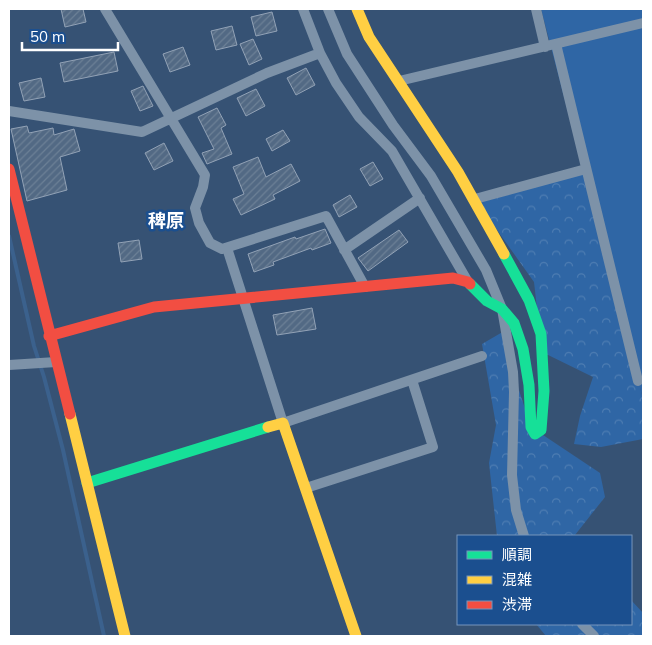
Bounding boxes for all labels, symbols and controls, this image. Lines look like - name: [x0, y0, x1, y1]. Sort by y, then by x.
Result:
- scale bar: [22, 20, 119, 52]
- text: 50 m: [30, 27, 65, 46]
- district label: 稗原: [148, 209, 184, 232]
- legend: [457, 535, 632, 625]
- text: 順調: [502, 545, 532, 564]
- text: 混雑: [502, 570, 532, 589]
- text: 渋滞: [502, 595, 532, 614]

